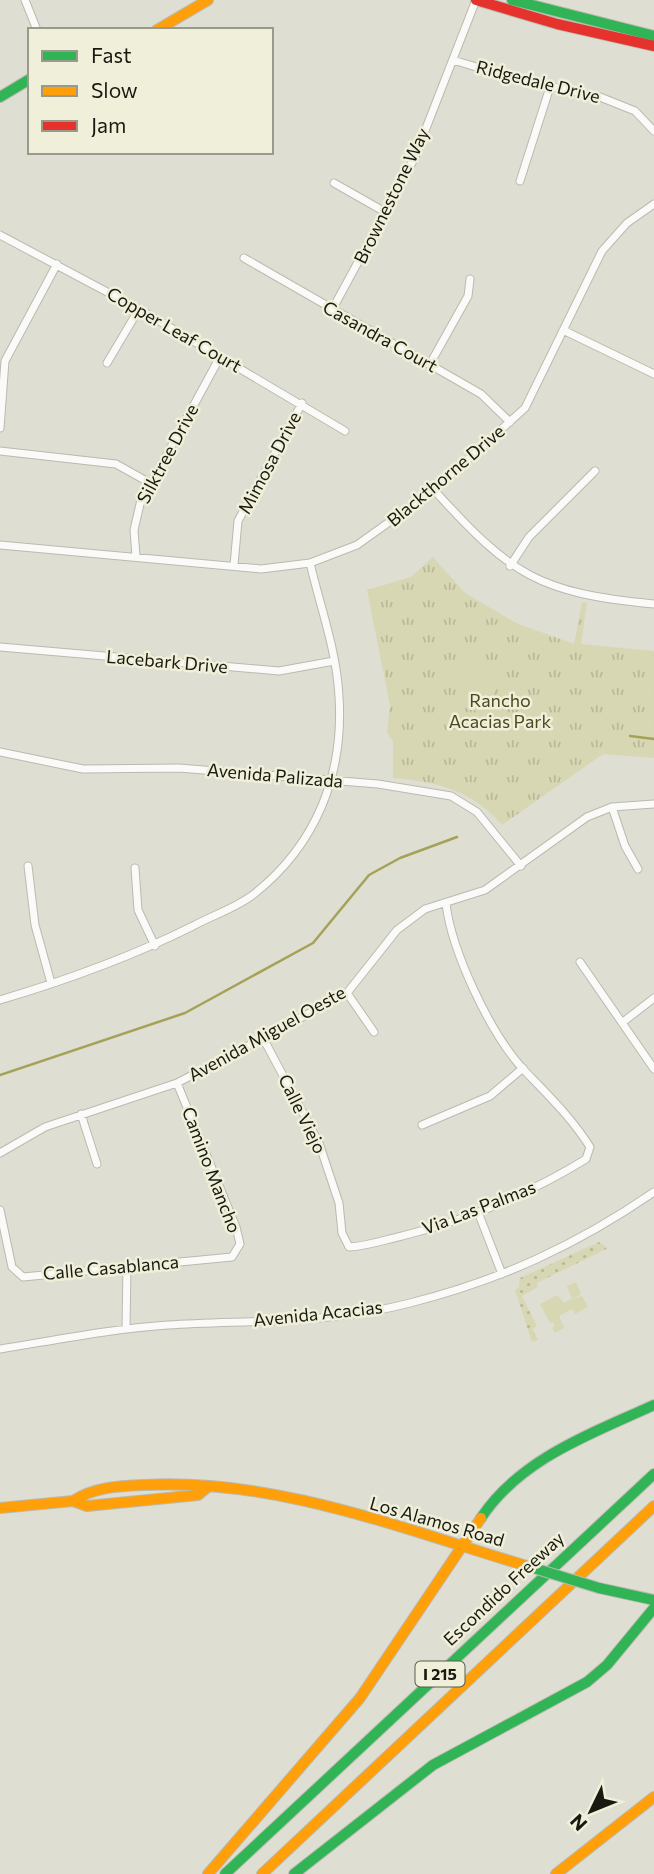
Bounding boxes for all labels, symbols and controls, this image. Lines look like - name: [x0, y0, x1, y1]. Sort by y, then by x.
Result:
- legend: [28, 28, 273, 154]
- text: Fast: [91, 42, 132, 67]
- street label: Ridgedale Drive: [474, 55, 603, 107]
- text: Slow: [91, 77, 138, 102]
- text: Jam: [91, 112, 126, 137]
- street label: Brownestone Way: [349, 124, 434, 267]
- street label: Copper Leaf Court: [103, 282, 246, 377]
- street label: Casandra Court: [319, 296, 442, 377]
- street label: Silktree Drive: [132, 400, 203, 507]
- street label: Mimosa Drive: [233, 408, 305, 517]
- street label: Blackthorne Drive: [382, 420, 509, 531]
- street label: Lacebark Drive: [105, 645, 229, 677]
- park label: Rancho Acacias Park: [449, 689, 552, 732]
- street label: Avenida Palizada: [206, 758, 344, 792]
- street label: Avenida Miguel Oeste: [184, 981, 349, 1086]
- street label: Calle Viejo: [274, 1070, 332, 1157]
- street label: Camino Mancho: [178, 1103, 246, 1236]
- street label: Via Las Palmas: [419, 1175, 539, 1239]
- street label: Calle Casablanca: [42, 1250, 180, 1284]
- street label: Avenida Acacias: [252, 1295, 384, 1331]
- street label: Los Alamos Road: [367, 1491, 507, 1551]
- street label: Escondido Freeway: [438, 1527, 568, 1650]
- road number: I 215: [416, 1662, 464, 1686]
- north arrow: [556, 1776, 626, 1846]
- text: N: [565, 1810, 591, 1836]

